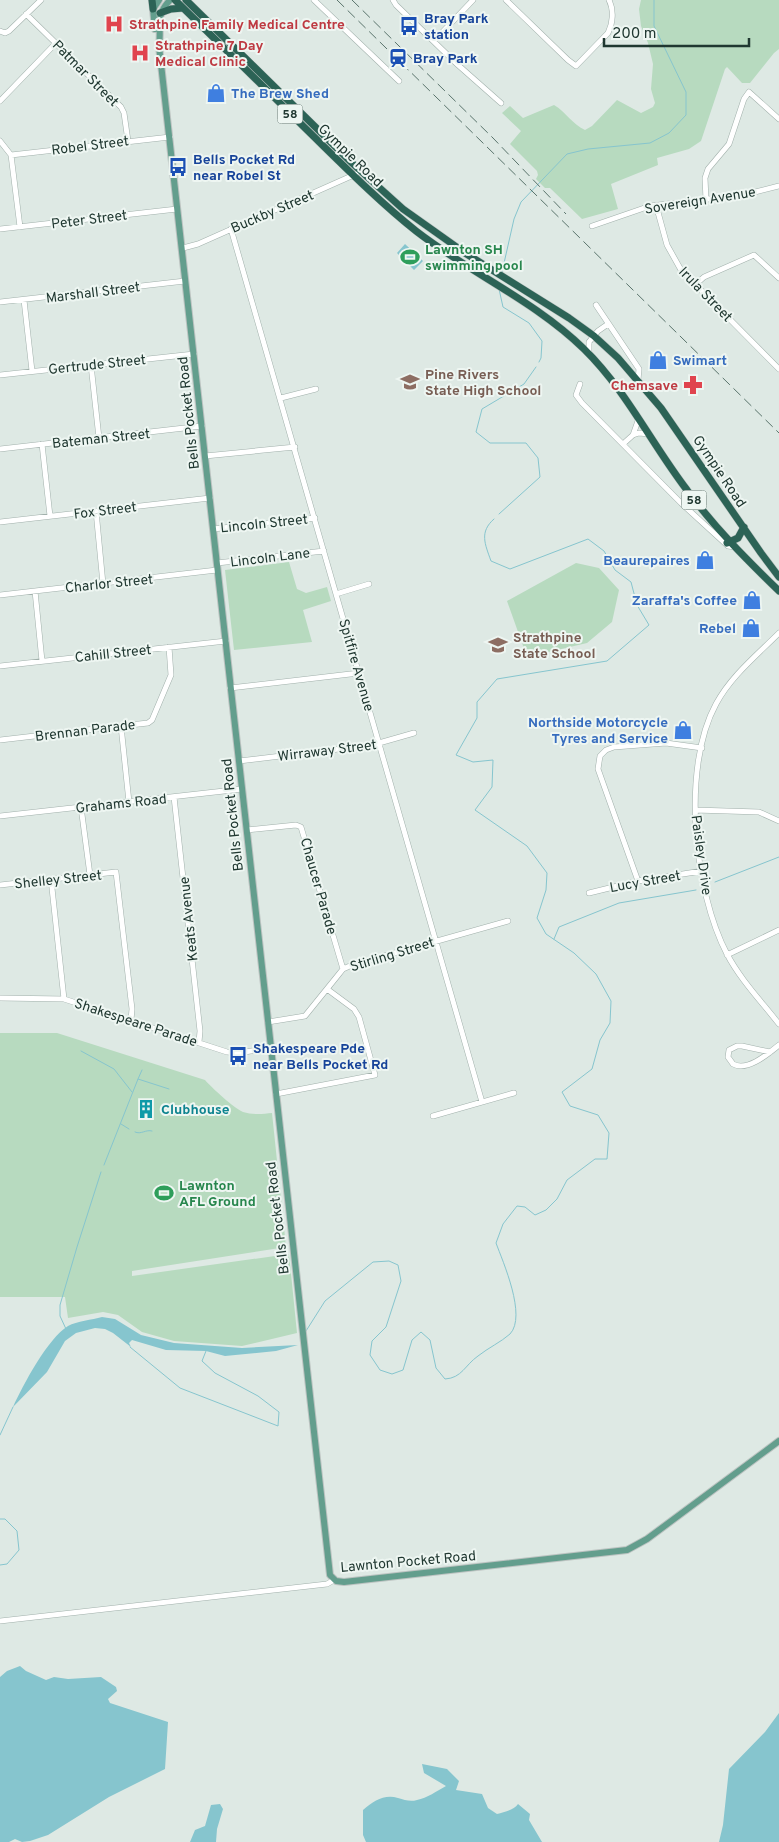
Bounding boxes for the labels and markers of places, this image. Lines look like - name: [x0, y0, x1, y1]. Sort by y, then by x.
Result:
- place label: Bray Park station: [424, 11, 489, 44]
- hospital icon: Strathpine Family Medical Centre: [103, 13, 125, 35]
- bus stop icon: Bray Park station: [398, 15, 420, 37]
- place label: Strathpine Family Medical Centre: [129, 17, 345, 34]
- place label: Strathpine 7 Day Medical Clinic: [155, 38, 263, 71]
- hospital icon: Strathpine 7 Day Medical Clinic: [129, 42, 151, 64]
- station icon: Bray Park: [387, 47, 409, 69]
- place label: Bray Park: [413, 51, 478, 68]
- shop icon: The Brew Shed: [205, 82, 227, 104]
- place label: The Brew Shed: [231, 86, 329, 103]
- place label: Bells Pocket Rd near Robel St: [193, 152, 295, 185]
- bus stop icon: Bells Pocket Rd near Robel St: [167, 156, 189, 178]
- place label: Lawnton SH swimming pool: [425, 242, 523, 275]
- sports icon: Lawnton SH swimming pool: [399, 246, 421, 268]
- shop icon: Swimart: [647, 349, 669, 371]
- place label: Swimart: [673, 353, 727, 370]
- place label: Pine Rivers State High School: [425, 367, 541, 400]
- school or university icon: Pine Rivers State High School: [399, 371, 421, 393]
- pharmacy icon: Chemsave: [682, 374, 704, 396]
- place label: Chemsave: [611, 378, 678, 395]
- shop icon: Beaurepaires: [694, 549, 716, 571]
- place label: Beaurepaires: [603, 553, 690, 570]
- shop icon: Zaraffa's Coffee: [741, 589, 763, 611]
- place label: Zaraffa's Coffee: [632, 593, 737, 610]
- shop icon: Rebel: [740, 617, 762, 639]
- place label: Rebel: [699, 621, 736, 638]
- place label: Strathpine State School: [513, 630, 595, 663]
- school or university icon: Strathpine State School: [487, 634, 509, 656]
- place label: Northside Motorcycle Tyres and Service: [528, 715, 668, 748]
- shop icon: Northside Motorcycle Tyres and Service: [672, 719, 694, 741]
- place label: Shakespeare Pde near Bells Pocket Rd: [253, 1041, 388, 1074]
- bus stop icon: Shakespeare Pde near Bells Pocket Rd: [227, 1045, 249, 1067]
- building icon: Clubhouse: [135, 1098, 157, 1120]
- place label: Clubhouse: [161, 1102, 230, 1119]
- place label: Lawnton AFL Ground: [179, 1178, 256, 1211]
- sports icon: Lawnton AFL Ground: [153, 1182, 175, 1204]

